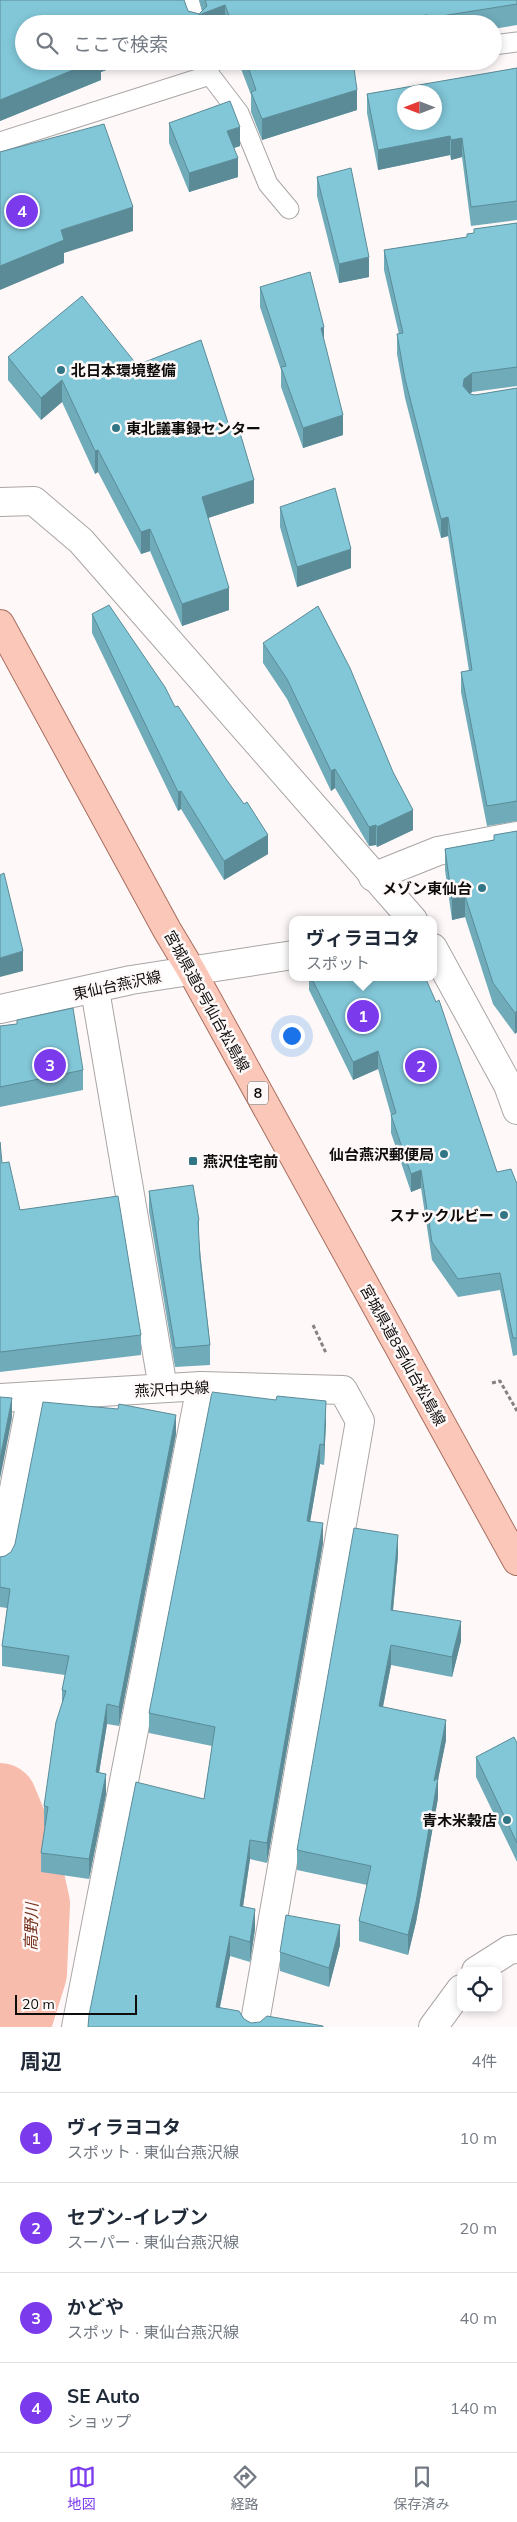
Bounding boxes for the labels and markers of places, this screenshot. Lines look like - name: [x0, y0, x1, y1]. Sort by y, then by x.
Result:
- pin: 4: [6, 192, 38, 230]
- place label: 北日本環境整備: [71, 361, 176, 380]
- marker: 北日本環境整備: [55, 364, 67, 376]
- place label: 東北議事録センター: [126, 419, 261, 438]
- marker: 東北議事録センター: [110, 422, 122, 434]
- place label: メゾン東仙台: [382, 879, 472, 898]
- marker: メゾン東仙台: [476, 882, 488, 894]
- pin: 1: [347, 997, 379, 1035]
- pin: 3: [34, 1046, 66, 1084]
- pin: 2: [405, 1047, 437, 1085]
- place label: 仙台燕沢郵便局: [329, 1145, 434, 1164]
- marker: 仙台燕沢郵便局: [438, 1148, 450, 1160]
- place label: 燕沢住宅前: [203, 1152, 278, 1171]
- marker: 燕沢住宅前: [187, 1155, 199, 1167]
- place label: スナックルビー: [389, 1206, 494, 1225]
- marker: スナックルビー: [498, 1209, 510, 1221]
- place label: 青木米穀店: [422, 1811, 497, 1830]
- marker: 青木米穀店: [501, 1814, 513, 1826]

